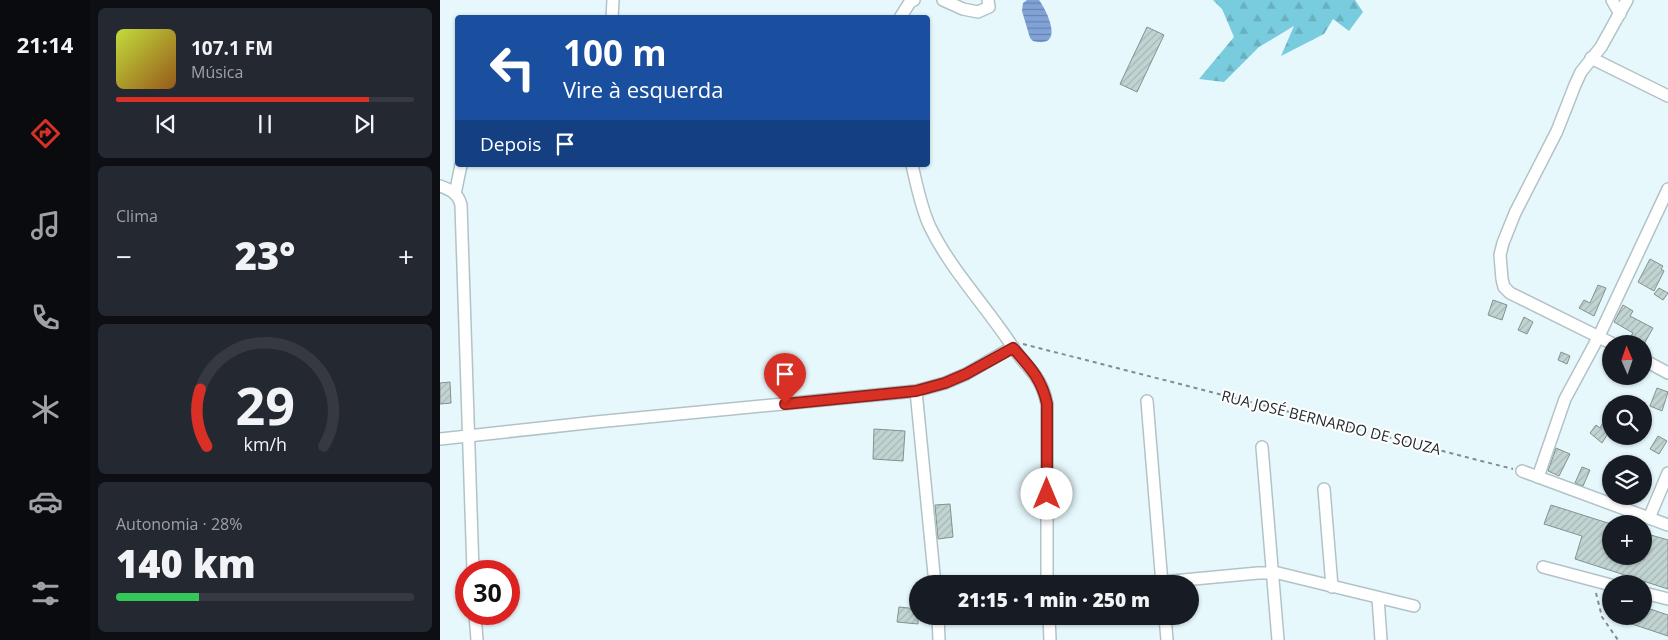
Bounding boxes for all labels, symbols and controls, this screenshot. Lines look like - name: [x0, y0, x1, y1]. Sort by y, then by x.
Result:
- text: 21:14: [17, 29, 73, 59]
- text: 100 m: [563, 29, 667, 76]
- text: 107.1 FM: [191, 35, 273, 61]
- icon: left: [480, 35, 545, 100]
- text: Música: [191, 61, 243, 83]
- text: Vire à esquerda: [563, 74, 724, 104]
- icon: previous: [152, 110, 180, 138]
- icon: pause: [251, 110, 279, 138]
- icon: next: [350, 110, 378, 138]
- icon: directions: [28, 116, 63, 151]
- icon: arrive: [551, 130, 579, 158]
- text: Depois: [480, 131, 541, 157]
- text: Clima: [116, 205, 158, 227]
- icon: music: [28, 208, 63, 243]
- text: 23°: [235, 229, 295, 281]
- text: −: [116, 237, 132, 275]
- text: +: [398, 237, 414, 275]
- icon: phone: [28, 300, 63, 335]
- north arrow: [1602, 335, 1652, 385]
- map controls: [1602, 335, 1652, 625]
- pin: [764, 353, 806, 404]
- icon: arrive: [771, 360, 799, 388]
- text: 29: [235, 369, 295, 440]
- street label: RUA JOSÉ BERNARDO DE SOUZA: [1219, 385, 1444, 459]
- icon: climate: [28, 392, 63, 427]
- button: search: [1602, 395, 1652, 445]
- text: km/h: [243, 432, 287, 456]
- button: layers: [1602, 455, 1652, 505]
- position arrow: [1020, 467, 1072, 519]
- icon: car: [28, 484, 63, 519]
- text: Autonomia · 28%: [116, 513, 242, 535]
- button: +: [1602, 515, 1652, 565]
- text: 140 km: [116, 537, 256, 589]
- speed limit sign: 30: [455, 560, 520, 625]
- button: −: [1602, 575, 1652, 625]
- icon: filters: [28, 576, 63, 611]
- text: 21:15 · 1 min · 250 m: [958, 587, 1150, 613]

